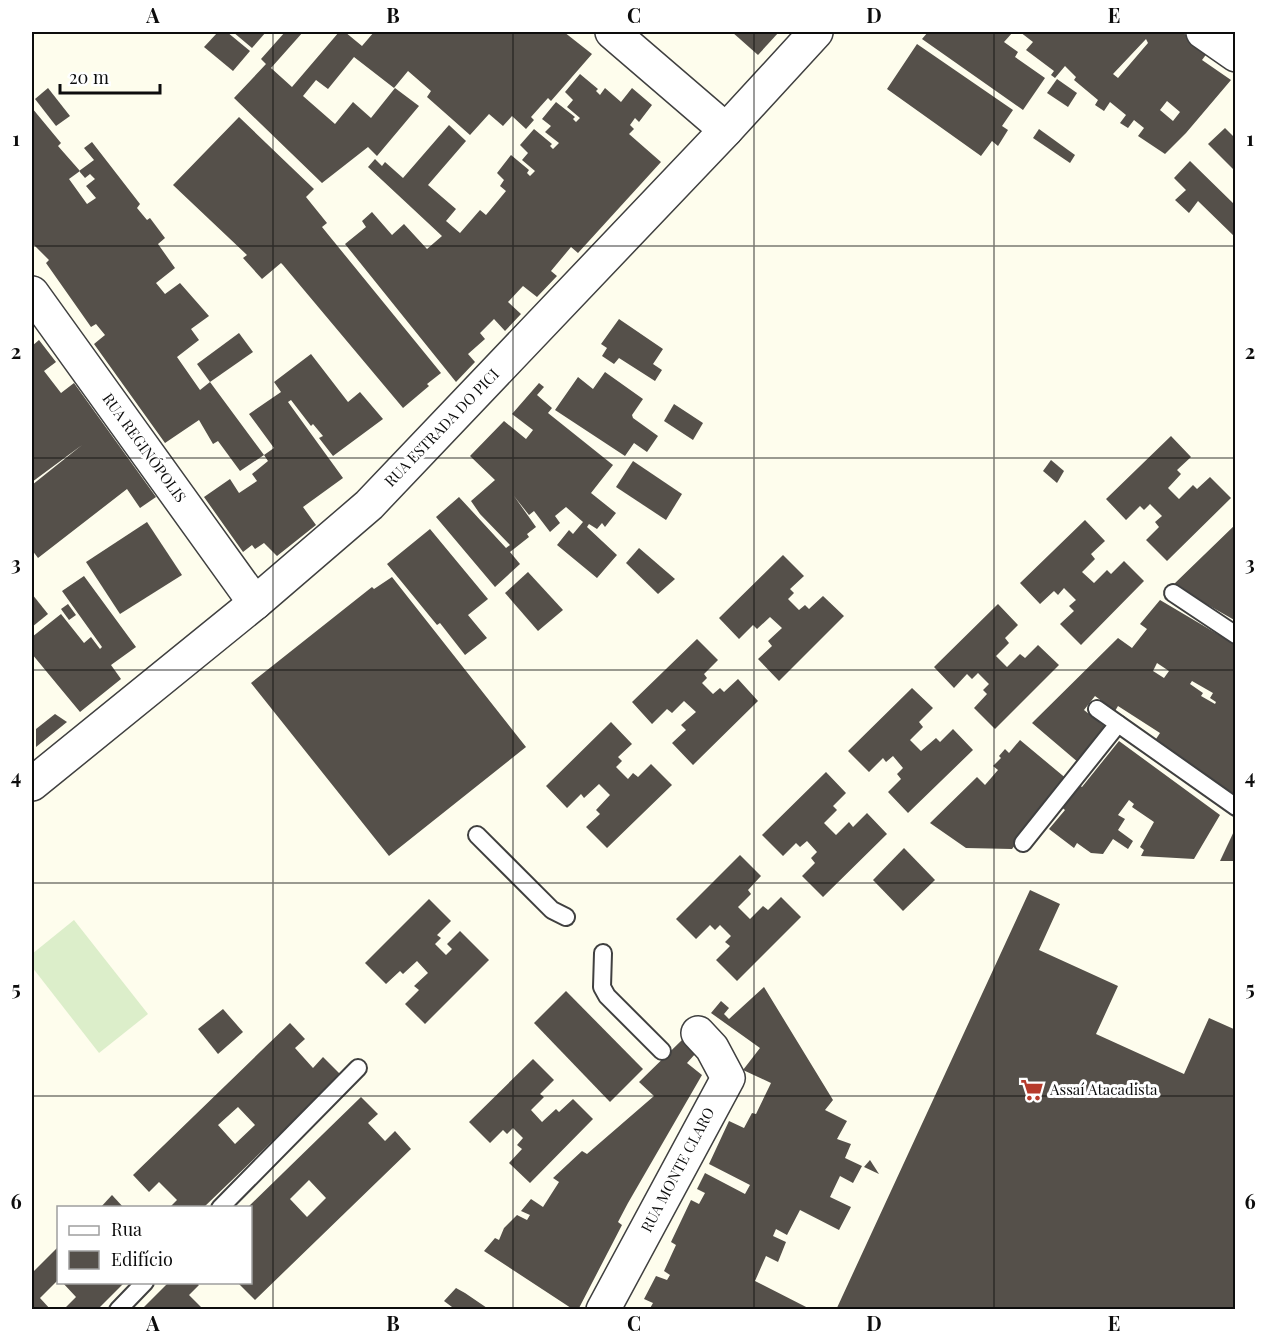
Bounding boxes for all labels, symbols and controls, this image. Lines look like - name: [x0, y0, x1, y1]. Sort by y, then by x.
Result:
- text: A: [145, 1, 160, 28]
- text: B: [386, 1, 400, 28]
- text: C: [627, 1, 641, 28]
- text: D: [866, 1, 882, 28]
- text: E: [1108, 1, 1120, 28]
- scale bar: [60, 57, 160, 95]
- text: 20 m: [69, 65, 109, 89]
- text: 1: [12, 124, 20, 151]
- text: 1: [1246, 124, 1254, 151]
- text: 2: [11, 337, 21, 364]
- text: 2: [1245, 337, 1255, 364]
- street label: RUA ESTRADA DO PICI: [380, 364, 503, 491]
- street label: RUA REGINÓPOLIS: [98, 389, 191, 506]
- text: 3: [11, 549, 21, 576]
- text: 3: [1245, 549, 1255, 576]
- text: 4: [11, 762, 21, 789]
- text: 4: [1245, 762, 1255, 789]
- text: 5: [11, 974, 21, 1001]
- text: 5: [1245, 974, 1255, 1001]
- supermarket icon: Assaí Atacadista: [1019, 1077, 1045, 1103]
- place label: Assaí Atacadista: [1049, 1079, 1158, 1099]
- street label: RUA MONTE CLARO: [636, 1104, 718, 1235]
- text: 6: [10, 1187, 22, 1214]
- text: 6: [1244, 1187, 1256, 1214]
- legend: [57, 1206, 252, 1284]
- text: Rua: [111, 1217, 142, 1241]
- text: Edifício: [111, 1247, 173, 1271]
- text: A: [145, 1309, 160, 1336]
- text: B: [386, 1309, 400, 1336]
- text: C: [627, 1309, 641, 1336]
- text: D: [866, 1309, 882, 1336]
- text: E: [1108, 1309, 1120, 1336]

